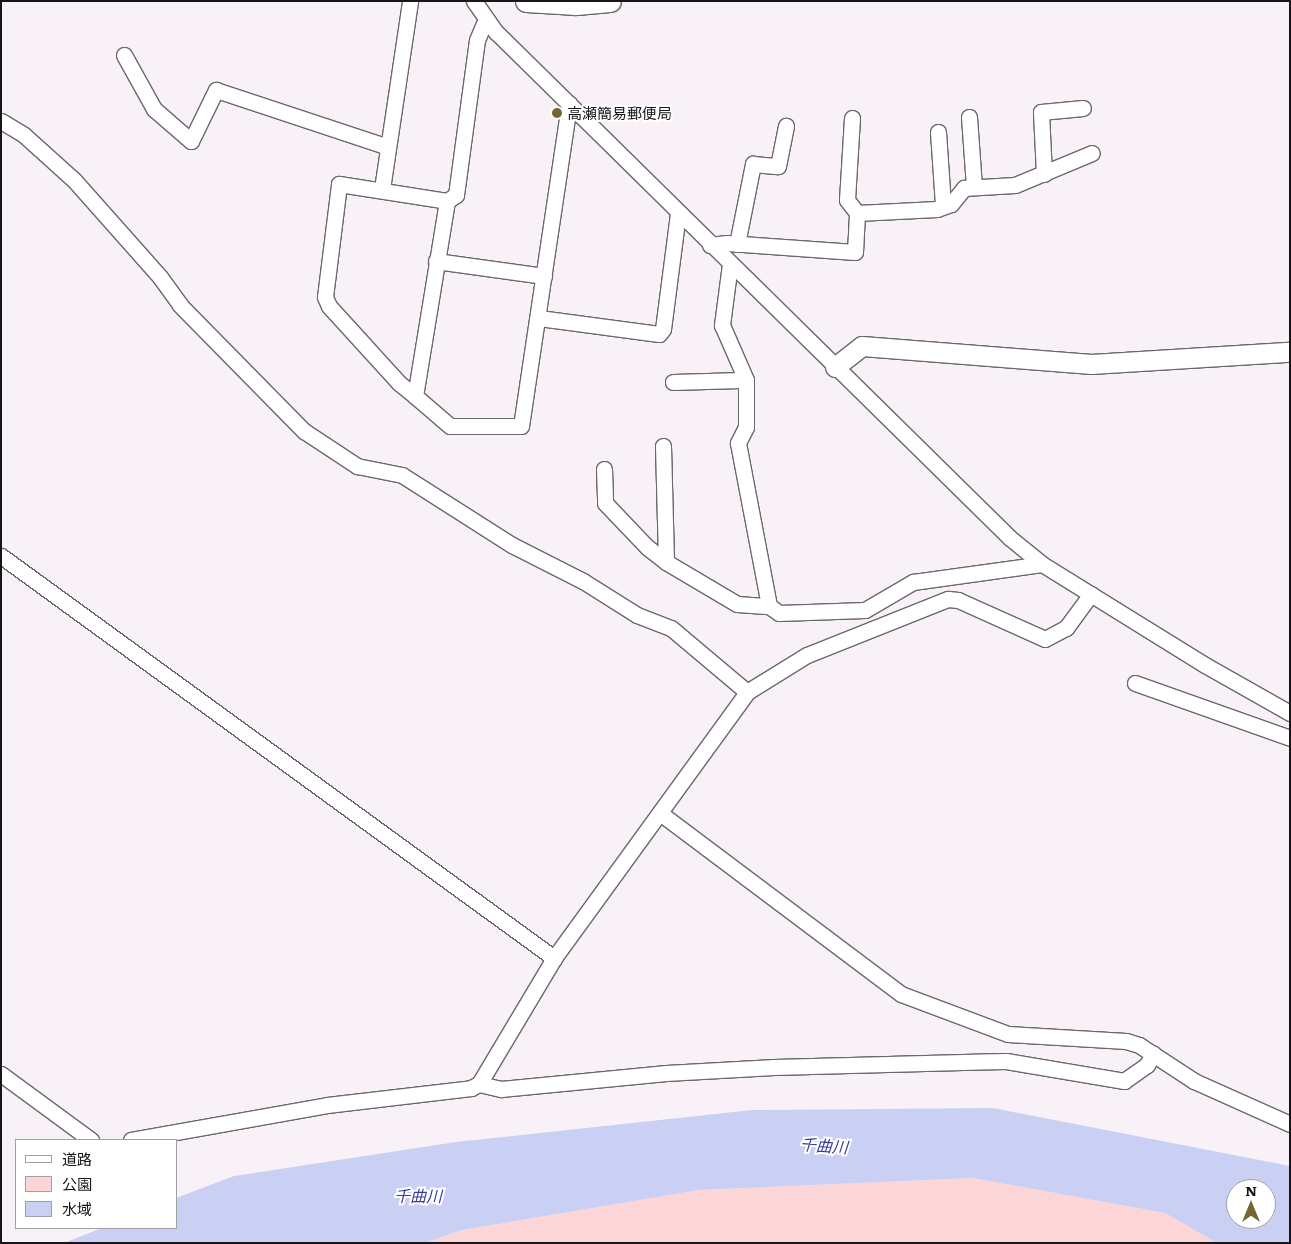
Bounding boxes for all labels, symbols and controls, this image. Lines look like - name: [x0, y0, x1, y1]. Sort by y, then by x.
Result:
- place label: 高瀬簡易郵便局: [567, 104, 672, 122]
- marker: 高瀬簡易郵便局: [551, 107, 563, 119]
- water label: 千曲川: [799, 1134, 849, 1156]
- legend: [15, 1139, 178, 1229]
- text: 道路: [62, 1147, 92, 1170]
- text: 公園: [62, 1172, 92, 1195]
- north arrow: [1226, 1179, 1276, 1229]
- text: N: [1245, 1180, 1257, 1200]
- water label: 千曲川: [394, 1185, 442, 1205]
- text: 水域: [62, 1197, 92, 1220]

